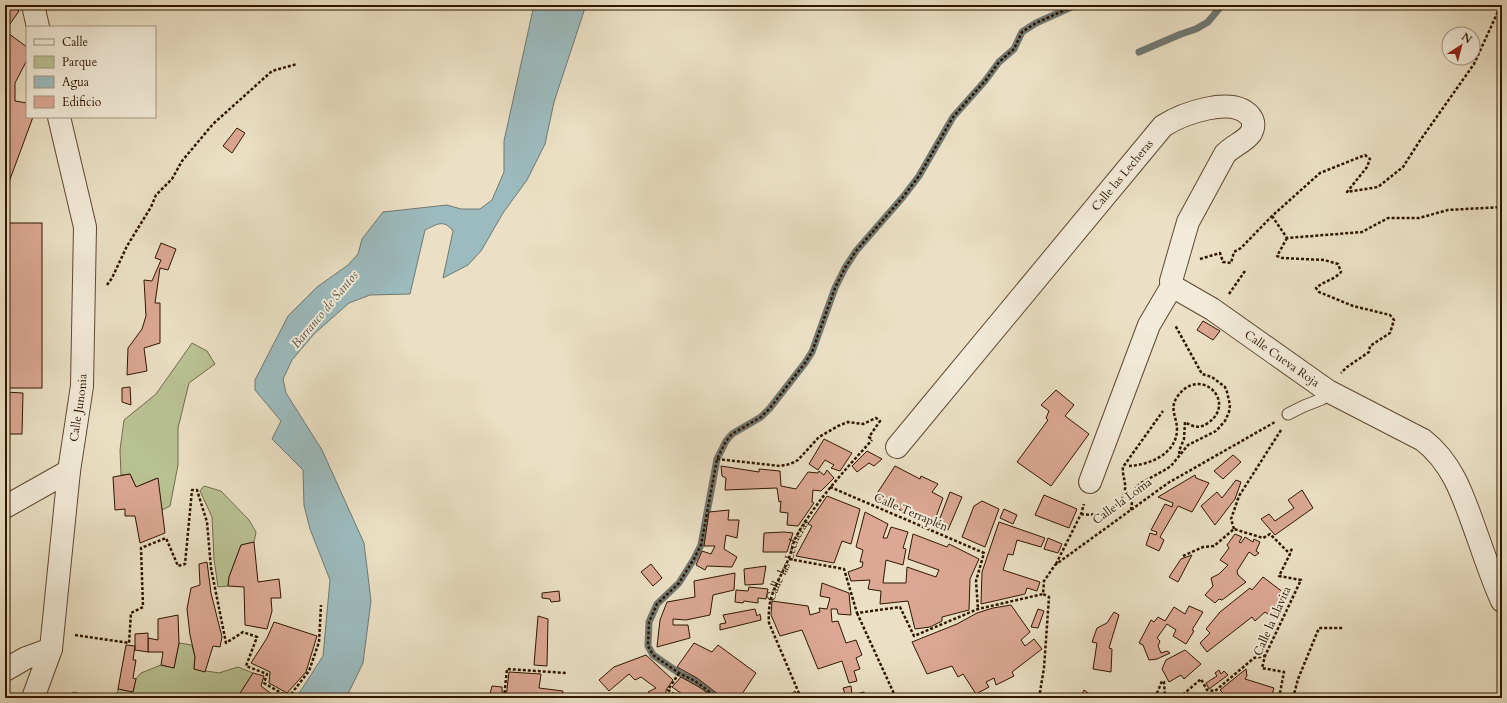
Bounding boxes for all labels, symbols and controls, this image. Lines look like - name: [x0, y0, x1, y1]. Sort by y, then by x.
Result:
- legend: [26, 26, 156, 118]
- north arrow: [1441, 26, 1481, 66]
- text: N: [1458, 29, 1475, 47]
- text: Calle: [62, 34, 88, 50]
- text: Parque: [62, 54, 97, 70]
- text: Agua: [62, 74, 90, 90]
- text: Edificio: [62, 94, 102, 110]
- street label: Calle las Lecheras: [1088, 136, 1157, 214]
- water label: Barranco de Santos: [287, 267, 363, 352]
- street label: Calle Cueva Roja: [1241, 327, 1323, 391]
- street label: Calle Junonia: [66, 373, 90, 443]
- street label: Calle la Loma: [1089, 474, 1156, 528]
- street label: Calle Terraplén: [871, 489, 951, 535]
- street label: Calle las Lecheras: [763, 516, 813, 603]
- street label: Calle la Llavita: [1250, 583, 1295, 658]

